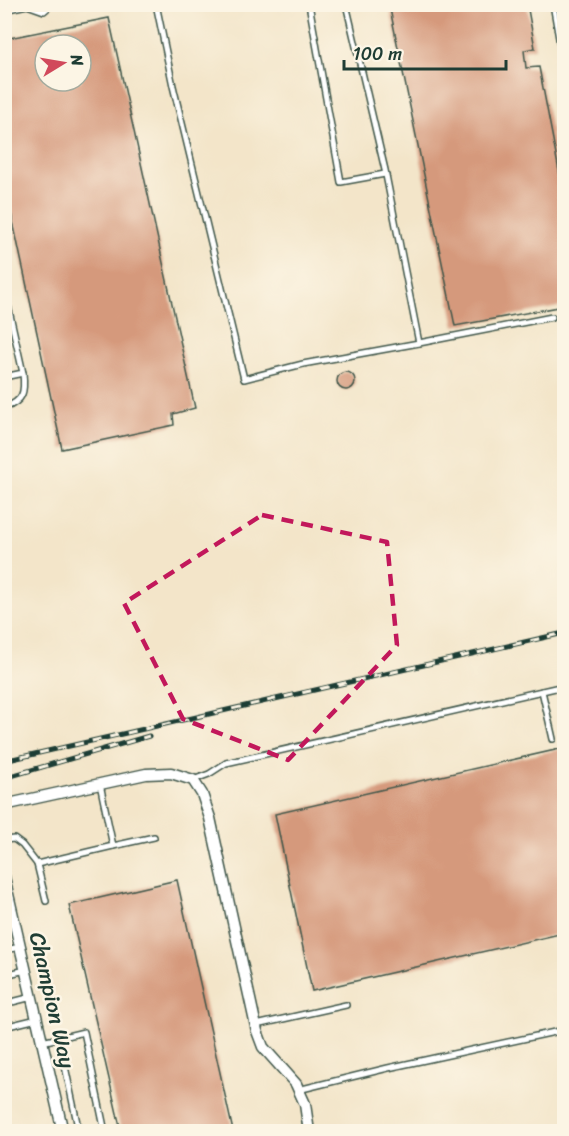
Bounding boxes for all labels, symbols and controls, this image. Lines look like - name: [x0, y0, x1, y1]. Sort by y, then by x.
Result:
- north arrow: [33, 33, 93, 93]
- scale bar: [344, 33, 506, 71]
- text: 100 m: [353, 38, 402, 70]
- text: N: [62, 51, 93, 69]
- street label: Champion Way: [18, 928, 87, 1073]

